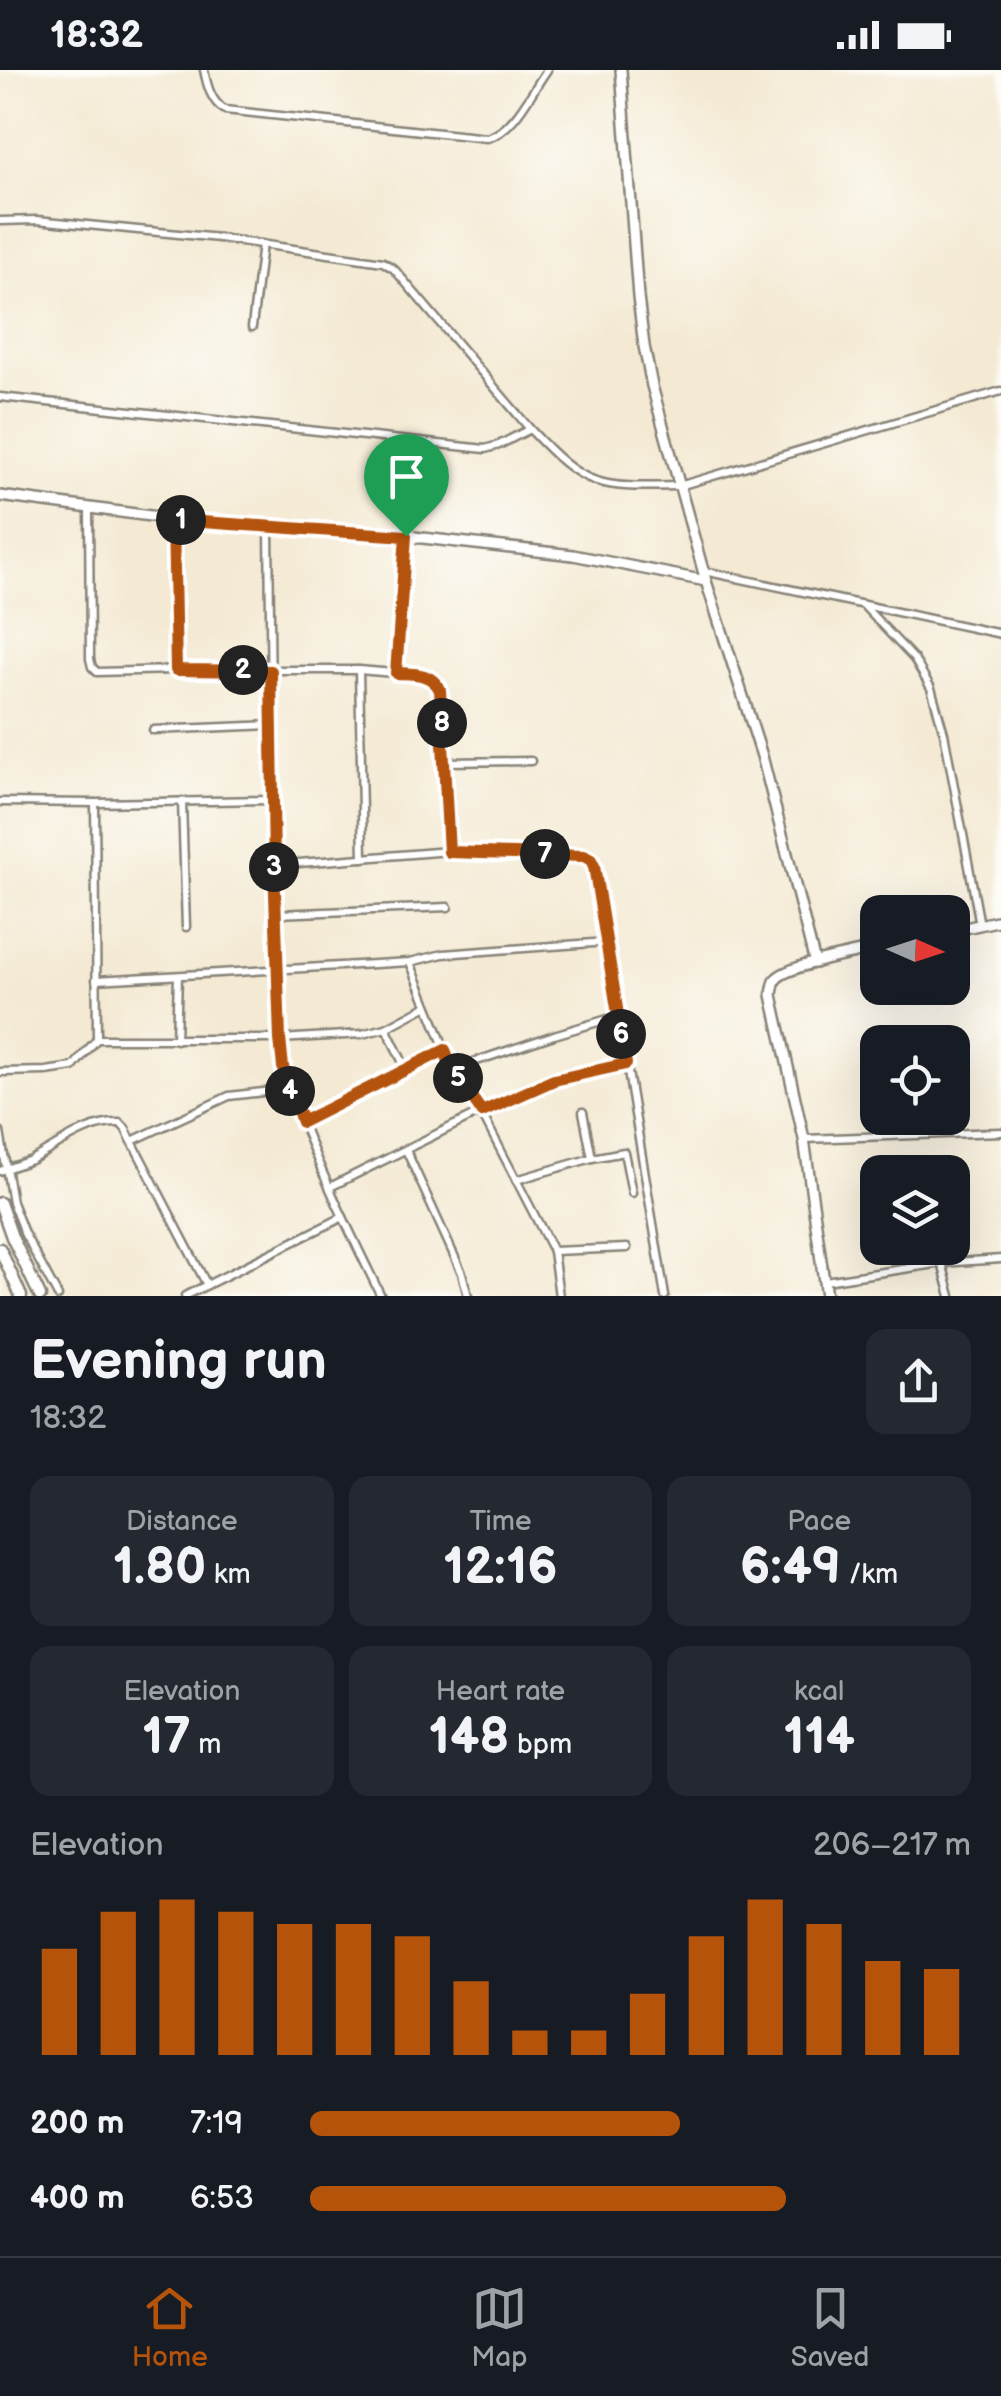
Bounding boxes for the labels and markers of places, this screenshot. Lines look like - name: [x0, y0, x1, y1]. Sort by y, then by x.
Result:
- pin: [364, 434, 449, 537]
- pin: 1: [156, 495, 206, 545]
- pin: 2: [218, 645, 268, 695]
- pin: 8: [417, 698, 467, 748]
- pin: 7: [520, 829, 570, 879]
- pin: 3: [249, 842, 299, 892]
- pin: 6: [596, 1009, 646, 1059]
- pin: 5: [433, 1053, 483, 1103]
- pin: 4: [265, 1066, 315, 1116]

